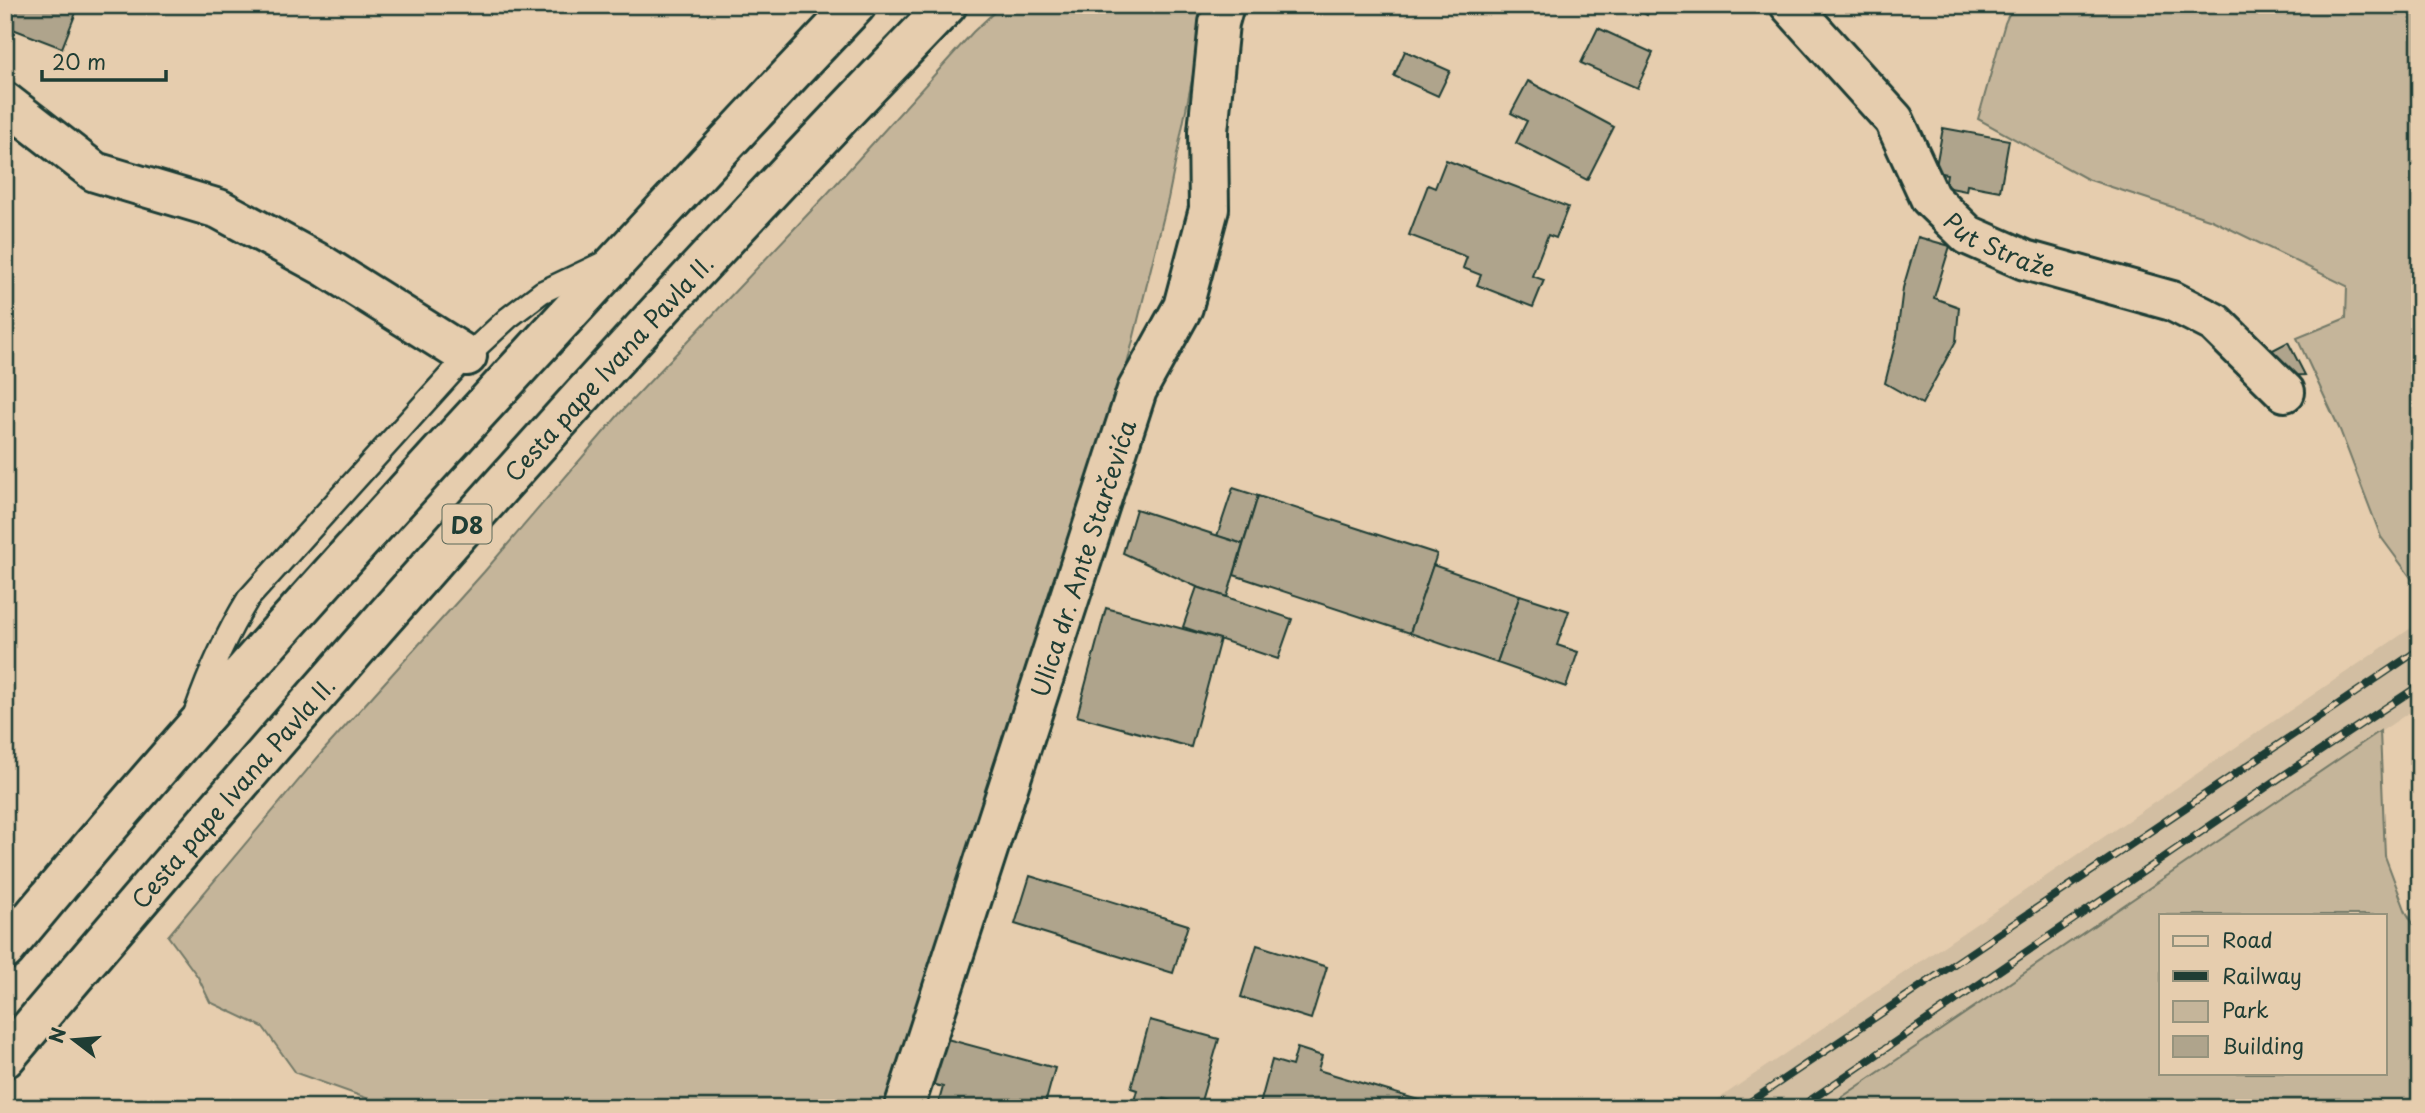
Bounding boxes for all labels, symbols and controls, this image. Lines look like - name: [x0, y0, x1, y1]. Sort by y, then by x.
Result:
- scale bar: [42, 38, 166, 82]
- text: 20 m: [52, 45, 106, 77]
- street label: Put Straže: [1936, 203, 2060, 286]
- street label: Cesta pape Ivana Pavla II.: [495, 246, 721, 489]
- street label: Ulica dr. Ante Starčevića: [1021, 415, 1144, 701]
- road number: D8: [442, 504, 491, 544]
- street label: Cesta pape Ivana Pavla II.: [122, 668, 343, 916]
- legend: [2159, 914, 2386, 1074]
- text: Road: [2222, 923, 2273, 955]
- text: Railway: [2222, 959, 2302, 991]
- text: Park: [2222, 993, 2269, 1025]
- north arrow: [38, 1004, 108, 1074]
- text: N: [41, 1024, 72, 1046]
- text: Building: [2222, 1029, 2304, 1061]

